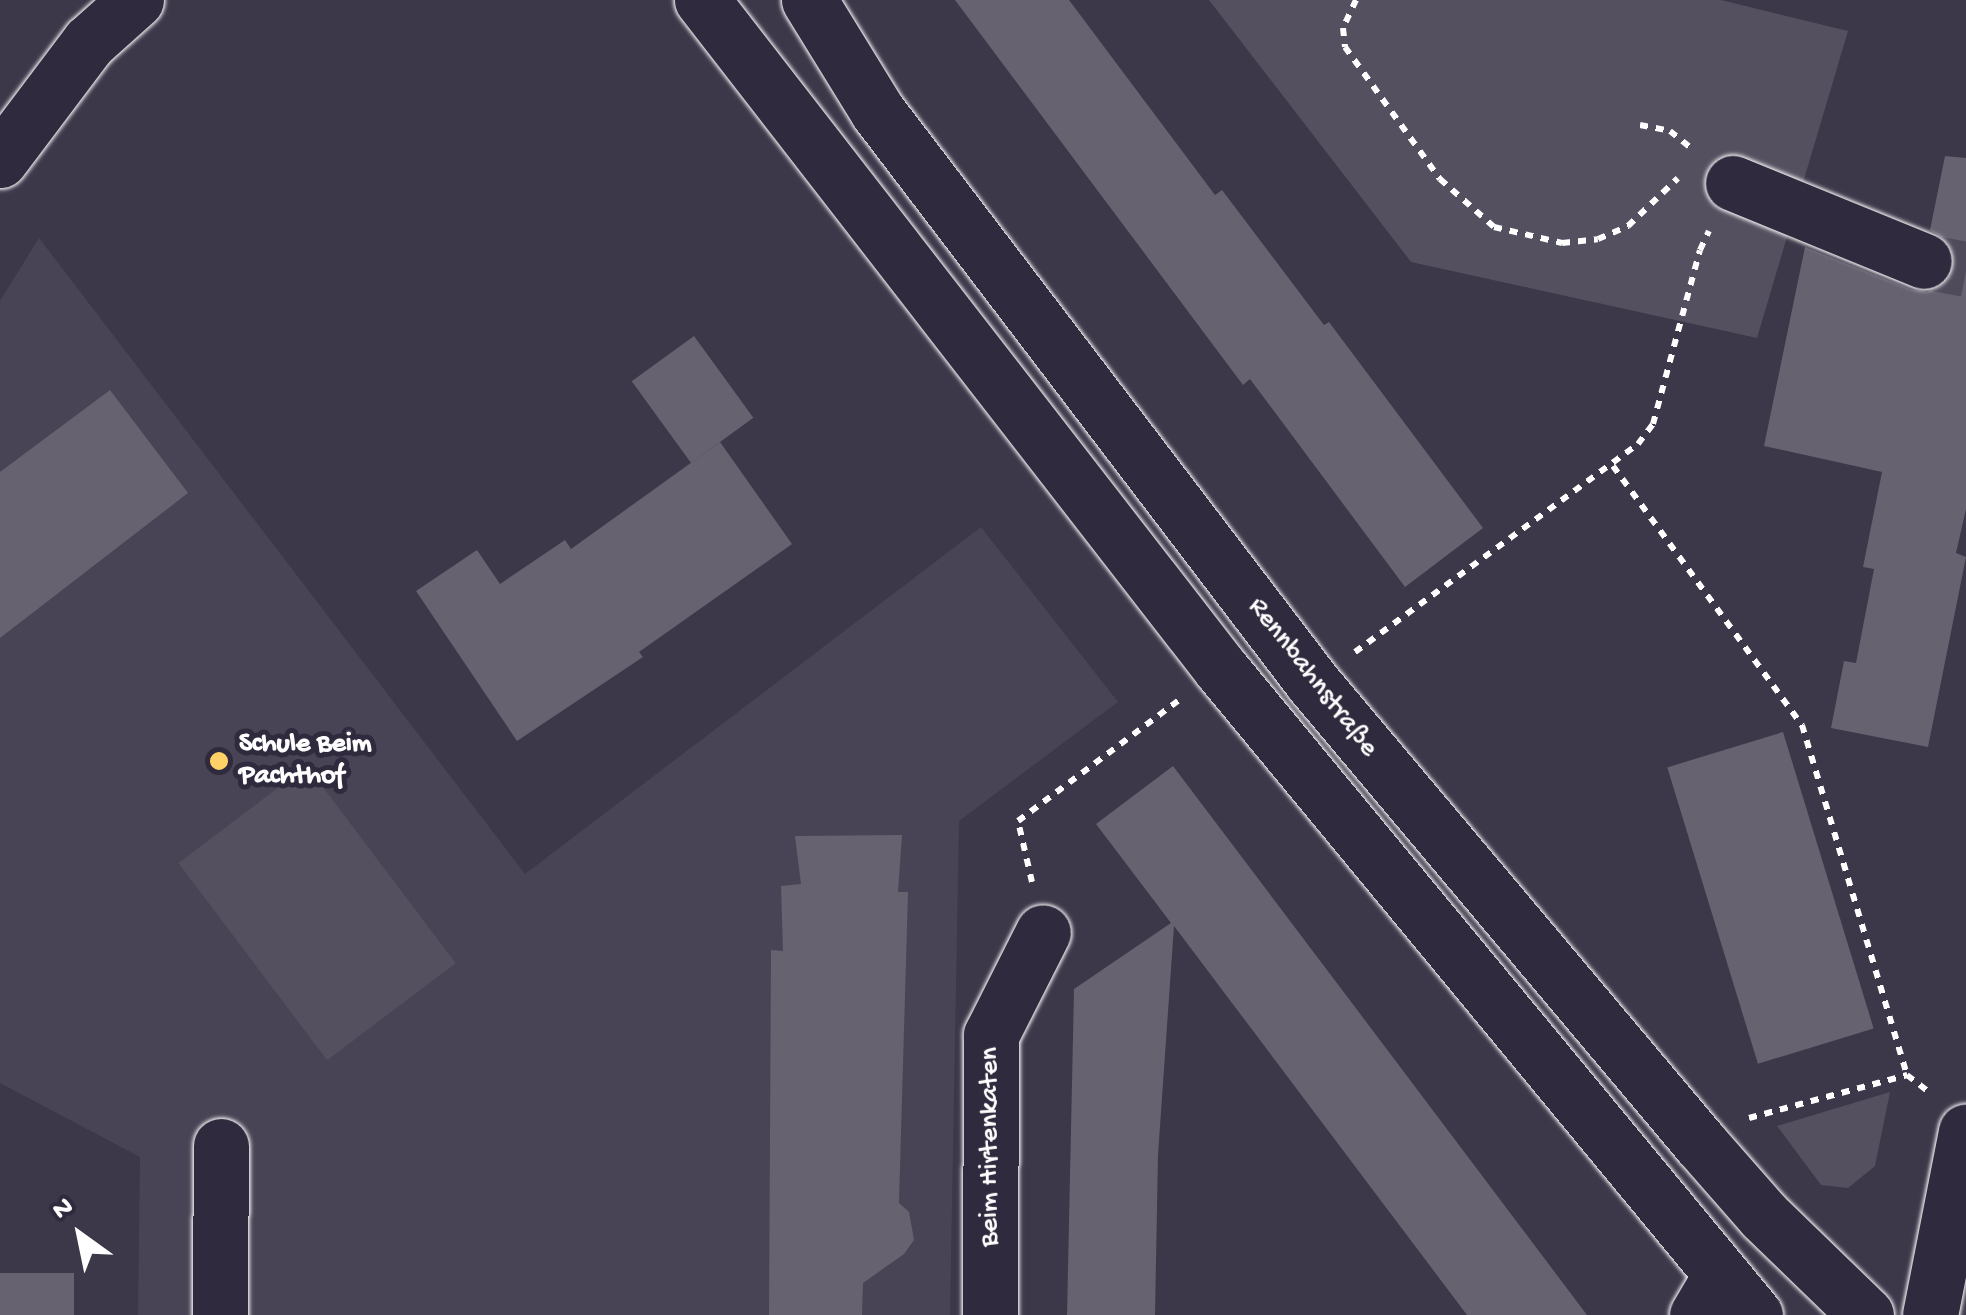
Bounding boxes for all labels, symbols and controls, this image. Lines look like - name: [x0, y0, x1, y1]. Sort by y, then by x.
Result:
- street label: Rennbahnstraße: [1239, 592, 1385, 764]
- place label: Schule Beim Pachthof: [239, 728, 372, 794]
- marker: Schule Beim Pachthof: [208, 750, 230, 772]
- street label: Beim Hirtenkaten: [974, 1047, 1008, 1247]
- north arrow: [30, 1185, 130, 1285]
- text: N: [47, 1191, 80, 1228]

